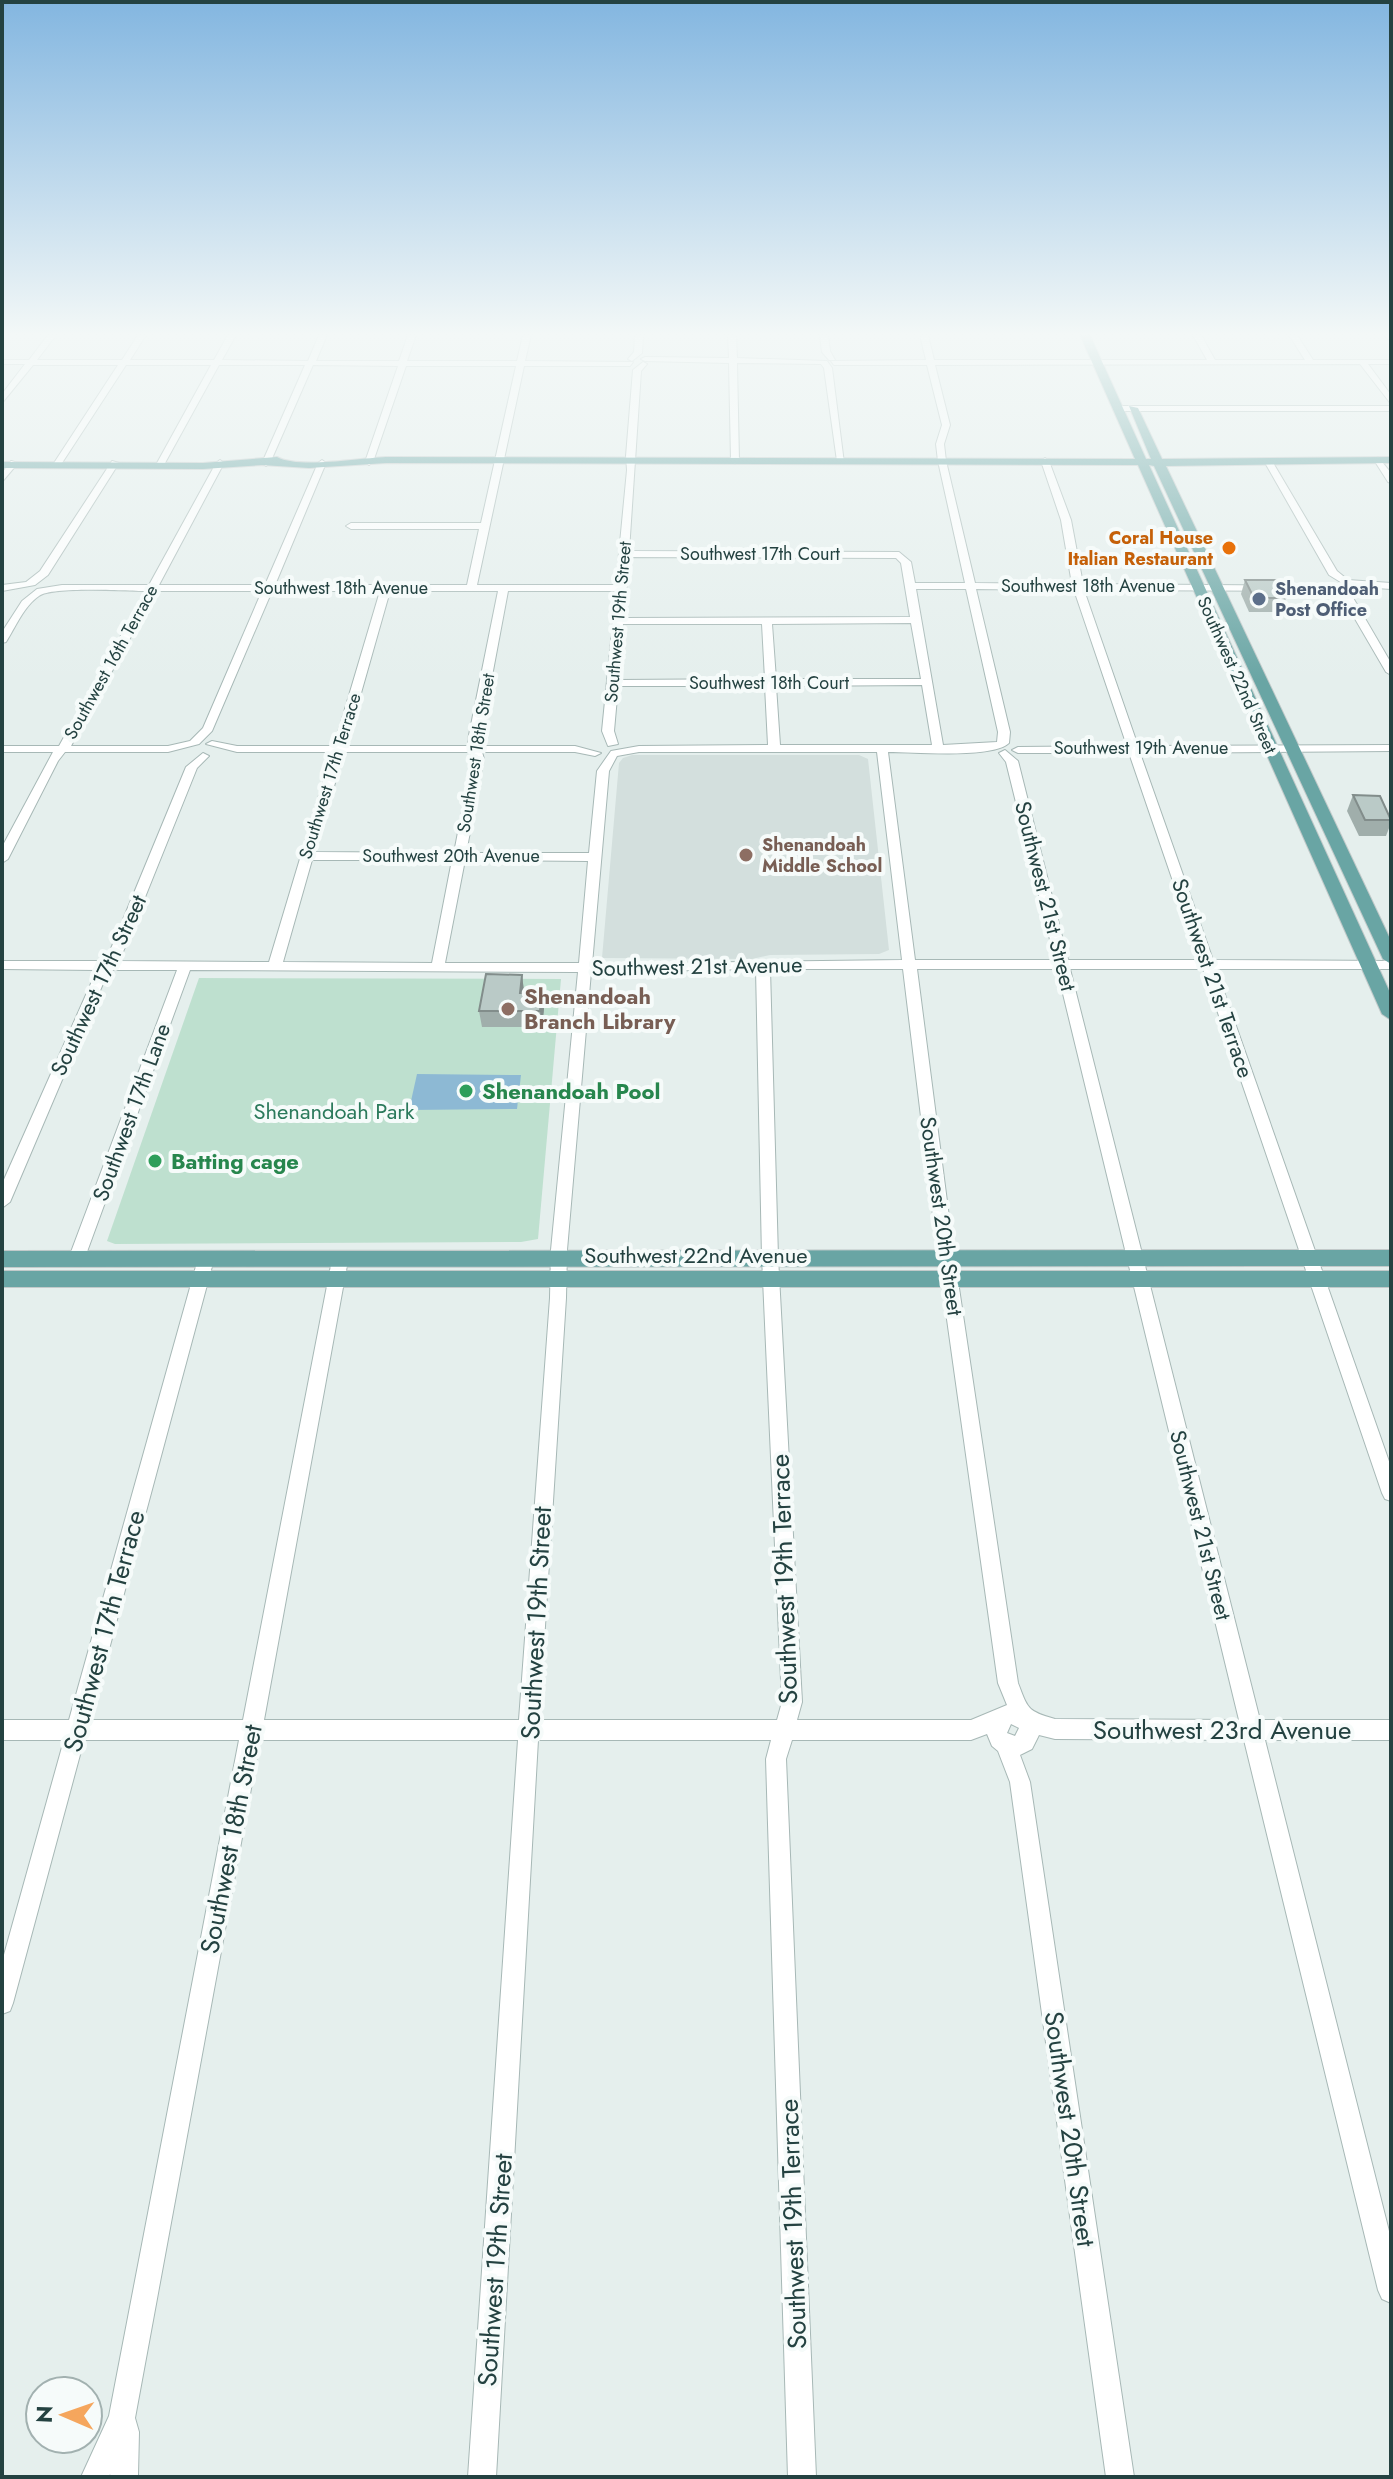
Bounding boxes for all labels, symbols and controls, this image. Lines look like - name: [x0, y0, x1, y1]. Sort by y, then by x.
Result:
- place label: Coral House Italian Restaurant: [1067, 525, 1213, 572]
- marker: Coral House Italian Restaurant: [1220, 539, 1238, 557]
- street label: Southwest 19th Street: [598, 540, 638, 704]
- street label: Southwest 17th Court: [680, 541, 841, 567]
- street label: Southwest 18th Avenue: [1001, 573, 1175, 599]
- street label: Southwest 18th Avenue: [254, 575, 428, 601]
- place label: Shenandoah Post Office: [1275, 576, 1379, 623]
- street label: Southwest 16th Terrace: [58, 580, 164, 744]
- marker: Shenandoah Post Office: [1250, 590, 1268, 608]
- street label: Southwest 22nd Street: [1191, 592, 1284, 758]
- street label: Southwest 18th Court: [689, 670, 850, 696]
- street label: Southwest 18th Street: [451, 671, 502, 835]
- street label: Southwest 17th Terrace: [292, 690, 368, 862]
- street label: Southwest 19th Avenue: [1054, 735, 1228, 761]
- street label: Southwest 21st Street: [1007, 798, 1085, 995]
- place label: Shenandoah Middle School: [762, 832, 882, 879]
- street label: Southwest 20th Avenue: [362, 843, 540, 869]
- marker: Shenandoah Middle School: [737, 846, 755, 864]
- street label: Southwest 21st Terrace: [1164, 874, 1262, 1082]
- street label: Southwest 17th Street: [42, 889, 154, 1081]
- street label: Southwest 21st Avenue: [591, 948, 803, 984]
- place label: Shenandoah Branch Library: [524, 980, 676, 1037]
- marker: Shenandoah Branch Library: [499, 1000, 517, 1018]
- street label: Southwest 17th Lane: [84, 1019, 178, 1205]
- place label: Shenandoah Pool: [482, 1075, 661, 1107]
- marker: Shenandoah Pool: [457, 1082, 475, 1100]
- park label: Shenandoah Park: [253, 1095, 415, 1127]
- street label: Southwest 20th Street: [912, 1114, 972, 1318]
- place label: Batting cage: [171, 1145, 299, 1177]
- marker: Batting cage: [146, 1152, 164, 1170]
- street label: Southwest 22nd Avenue: [584, 1239, 808, 1271]
- street label: Southwest 21st Street: [1162, 1427, 1240, 1624]
- street label: Southwest 19th Terrace: [761, 1453, 807, 1705]
- street label: Southwest 19th Street: [511, 1505, 561, 1741]
- street label: Southwest 17th Terrace: [53, 1506, 155, 1756]
- street label: Southwest 23rd Avenue: [1093, 1711, 1351, 1749]
- street label: Southwest 18th Street: [190, 1720, 272, 1957]
- street label: Southwest 20th Street: [1035, 2009, 1105, 2250]
- street label: Southwest 19th Terrace: [770, 2098, 816, 2350]
- street label: Southwest 19th Street: [468, 2151, 522, 2388]
- north arrow: [24, 2375, 104, 2455]
- text: N: [28, 2405, 60, 2424]

